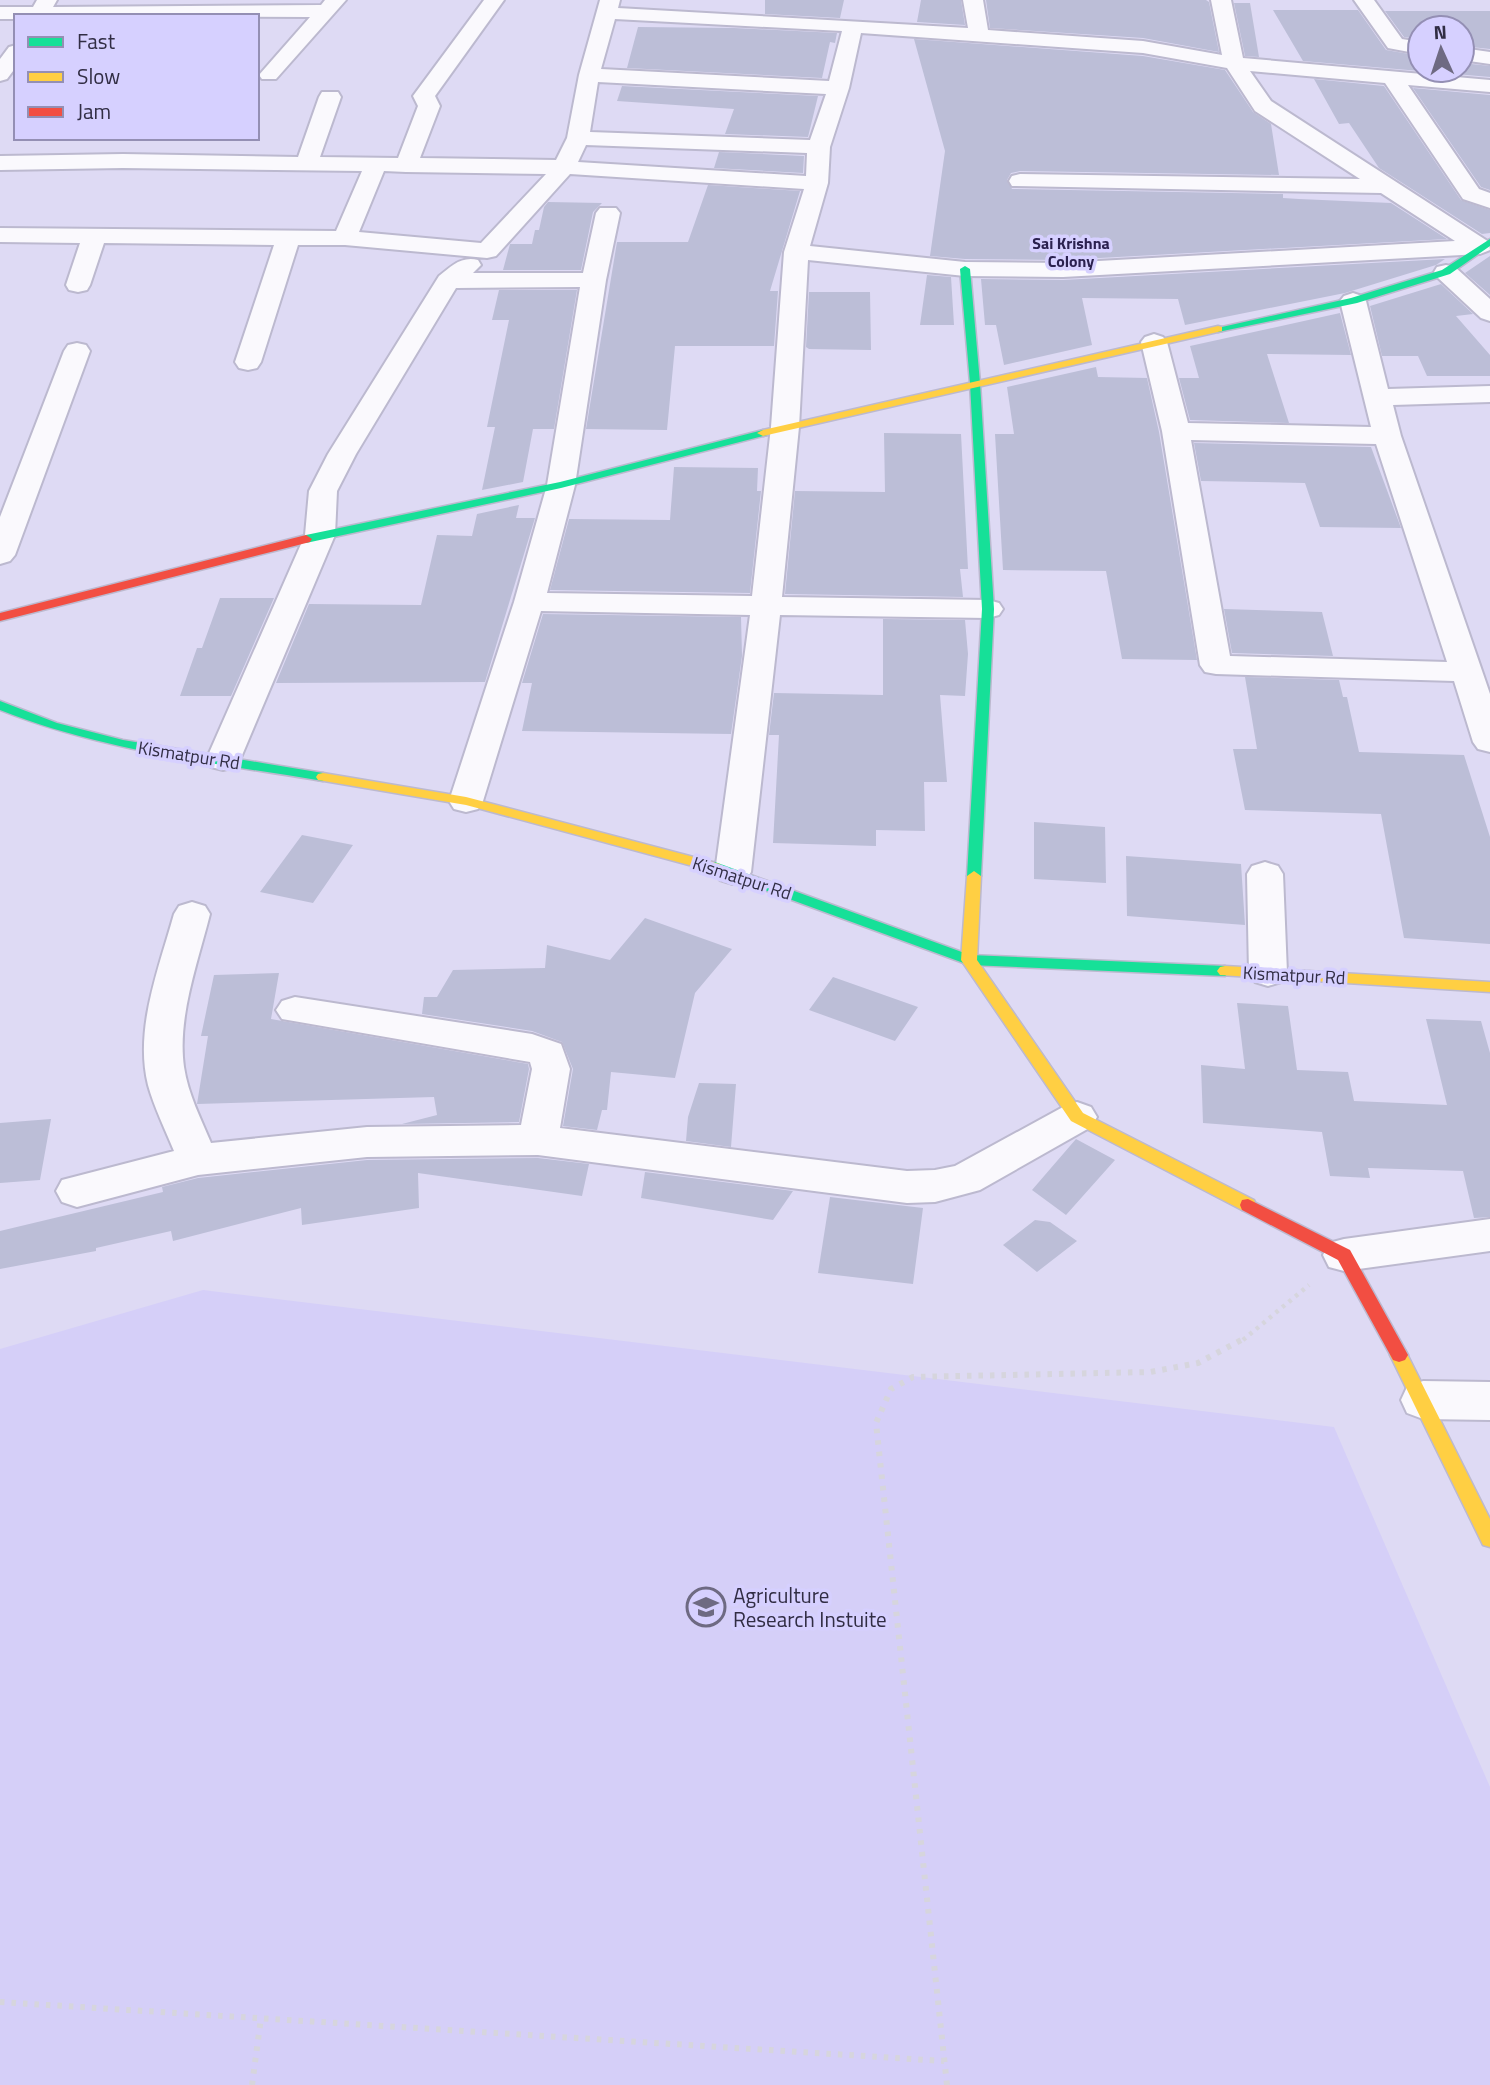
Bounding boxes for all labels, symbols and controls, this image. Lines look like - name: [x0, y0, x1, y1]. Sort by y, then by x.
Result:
- legend: [14, 14, 259, 140]
- north arrow: [1406, 14, 1476, 84]
- text: N: [1433, 17, 1447, 46]
- text: Fast: [77, 25, 116, 57]
- text: Slow: [77, 60, 120, 92]
- text: Jam: [77, 95, 111, 127]
- district label: Sai Krishna Colony: [1032, 231, 1110, 273]
- street label: Kismatpur Rd: [136, 734, 242, 776]
- street label: Kismatpur Rd: [689, 849, 795, 907]
- street label: Kismatpur Rd: [1242, 959, 1346, 991]
- place label: Agriculture Research Instuite: [733, 1579, 887, 1635]
- school or university icon: Agriculture Research Instuite: [685, 1586, 727, 1628]

